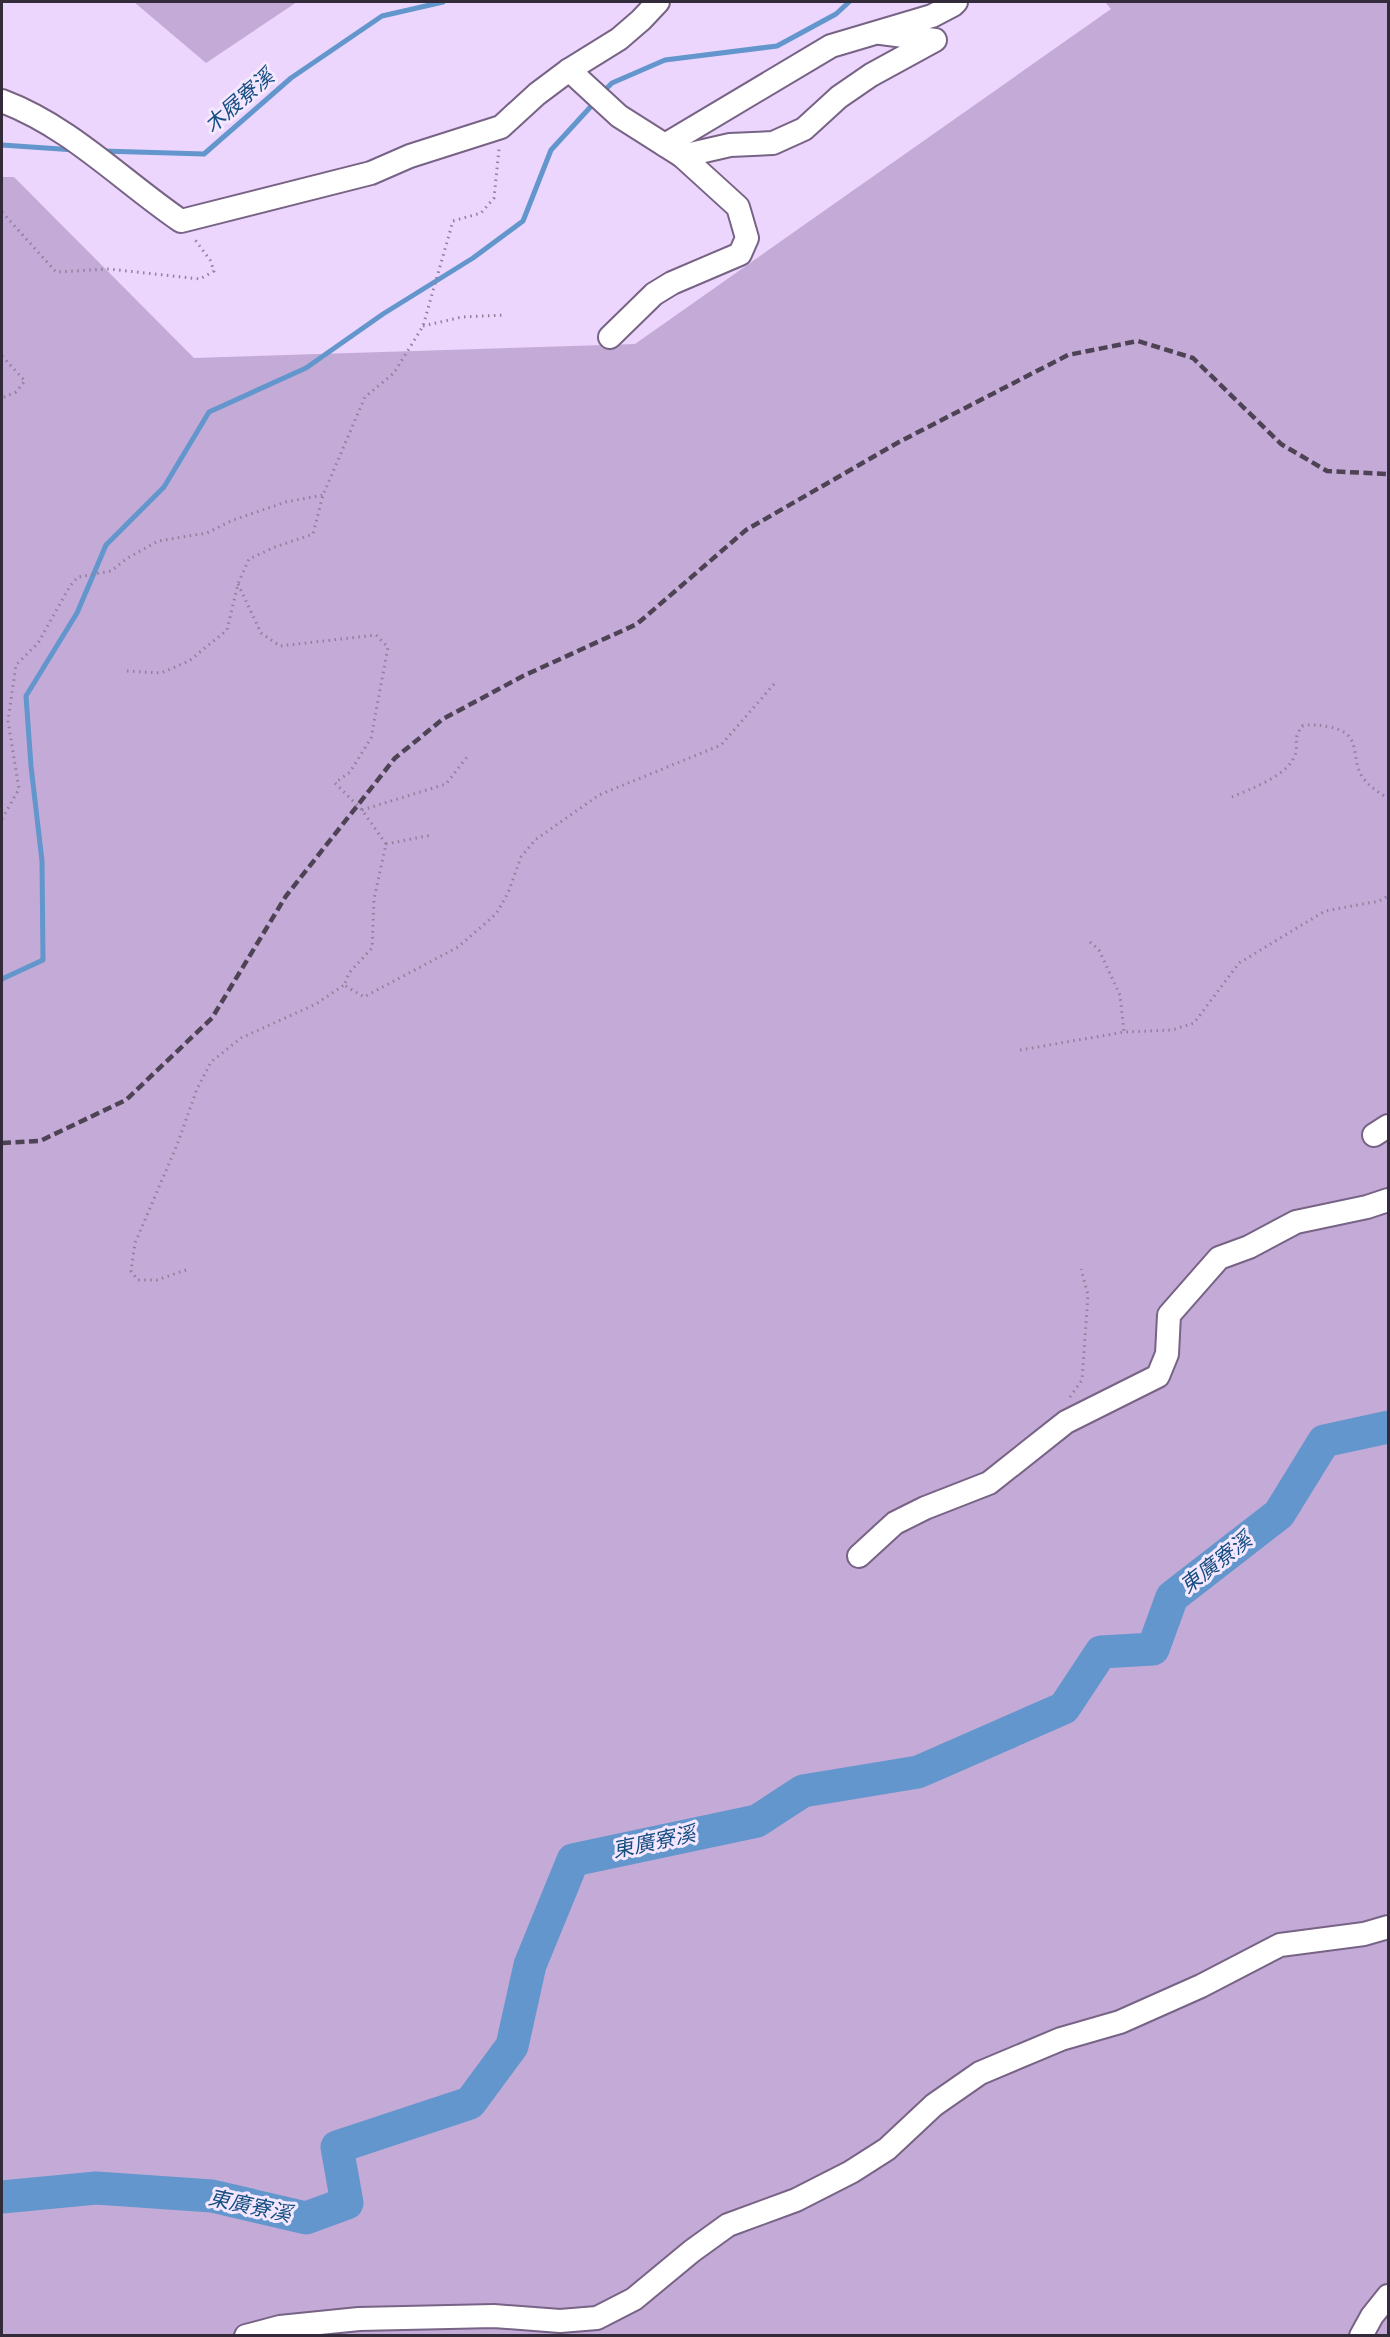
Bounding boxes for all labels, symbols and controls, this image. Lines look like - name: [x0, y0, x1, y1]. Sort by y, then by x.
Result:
- water label: 木屐寮溪: [199, 62, 281, 138]
- water label: 東廣寮溪: [1176, 1526, 1259, 1598]
- water label: 東廣寮溪: [610, 1821, 701, 1862]
- water label: 東廣寮溪: [206, 2186, 297, 2227]

